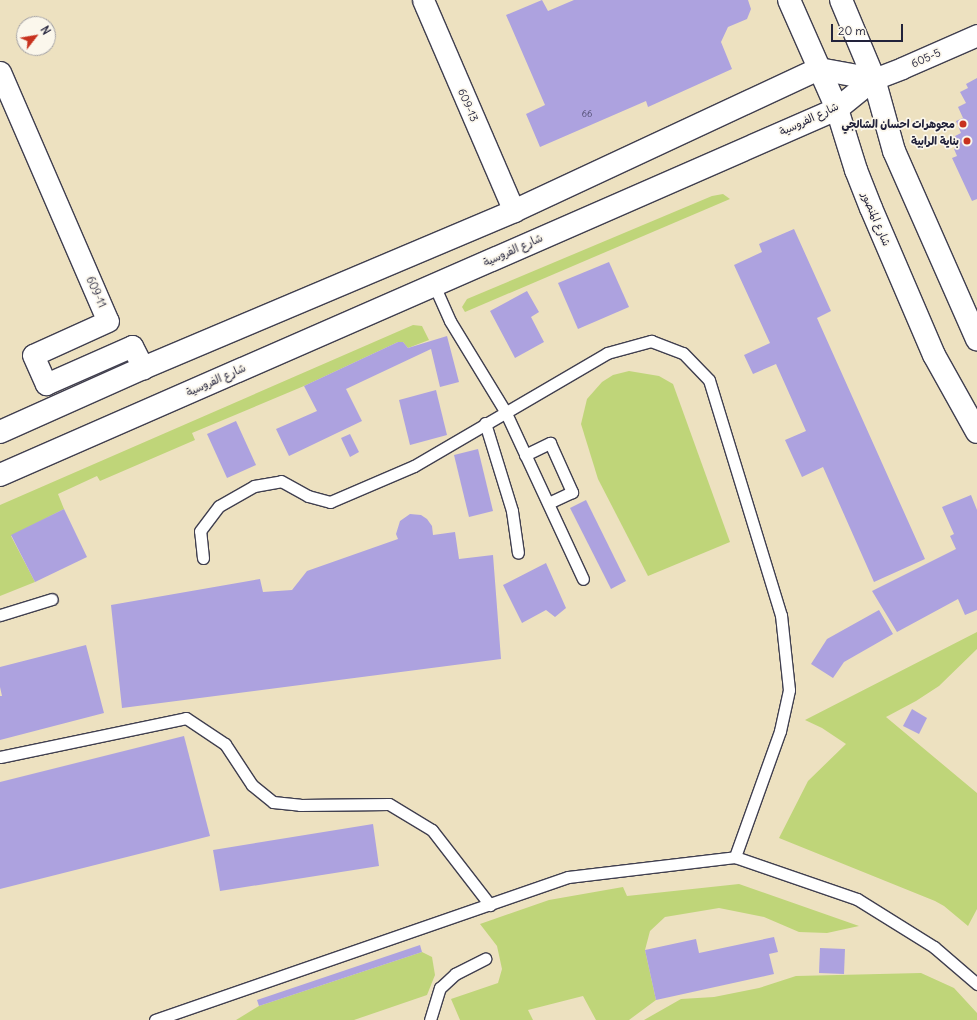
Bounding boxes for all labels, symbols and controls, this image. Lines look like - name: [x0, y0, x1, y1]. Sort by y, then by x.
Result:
- north arrow: [16, 16, 56, 56]
- scale bar: [833, 16, 905, 42]
- text: N: [37, 23, 53, 37]
- text: 20 m: [838, 23, 866, 38]
- street label: 605-5: [909, 46, 943, 70]
- street label: 609-13: [455, 86, 481, 124]
- street label: شارع الفروسية: [777, 100, 841, 138]
- house number: 66: [582, 109, 592, 119]
- place label: مجوهرات احسان الشالجي: [841, 117, 955, 131]
- marker: مجوهرات احسان الشالجي: [958, 119, 968, 129]
- place label: بناية الرابية: [911, 134, 959, 148]
- marker: بناية الرابية: [962, 136, 972, 146]
- street label: شارع المنصور: [859, 190, 893, 248]
- street label: شارع الفروسية: [481, 231, 545, 269]
- street label: 609-11: [83, 274, 109, 310]
- street label: شارع الفروسية: [184, 361, 248, 399]

